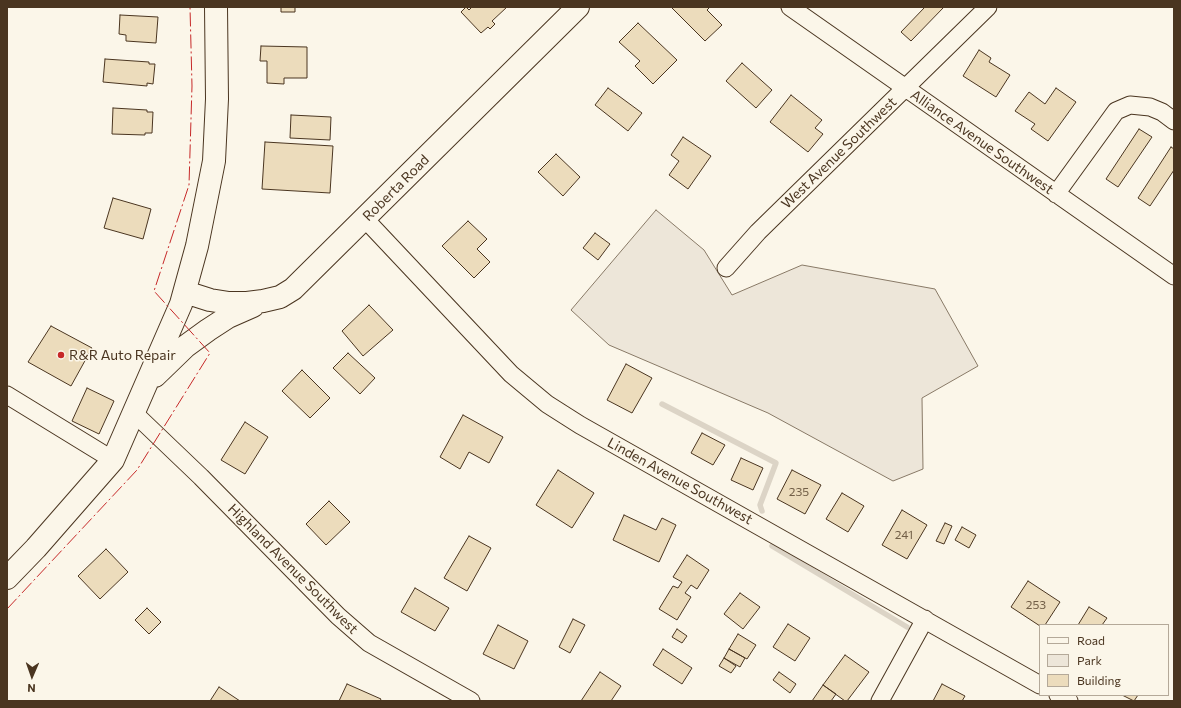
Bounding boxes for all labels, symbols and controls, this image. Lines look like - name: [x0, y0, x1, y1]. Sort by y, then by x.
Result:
- street label: Alliance Avenue Southwest: [907, 86, 1057, 198]
- street label: West Avenue Southwest: [778, 94, 900, 212]
- street label: Roberta Road: [359, 151, 433, 225]
- place label: R&R Auto Repair: [69, 347, 176, 363]
- marker: R&R Auto Repair: [56, 350, 66, 360]
- street label: Linden Avenue Southwest: [604, 434, 756, 528]
- house number: 235: [789, 485, 809, 499]
- street label: Highland Avenue Southwest: [224, 500, 362, 638]
- house number: 241: [895, 528, 913, 542]
- house number: 253: [1026, 598, 1046, 612]
- legend: [1039, 624, 1169, 696]
- text: Road: [1077, 633, 1105, 647]
- text: Park: [1077, 653, 1102, 667]
- north arrow: [12, 656, 52, 696]
- text: Building: [1077, 673, 1121, 687]
- text: N: [27, 682, 36, 695]

